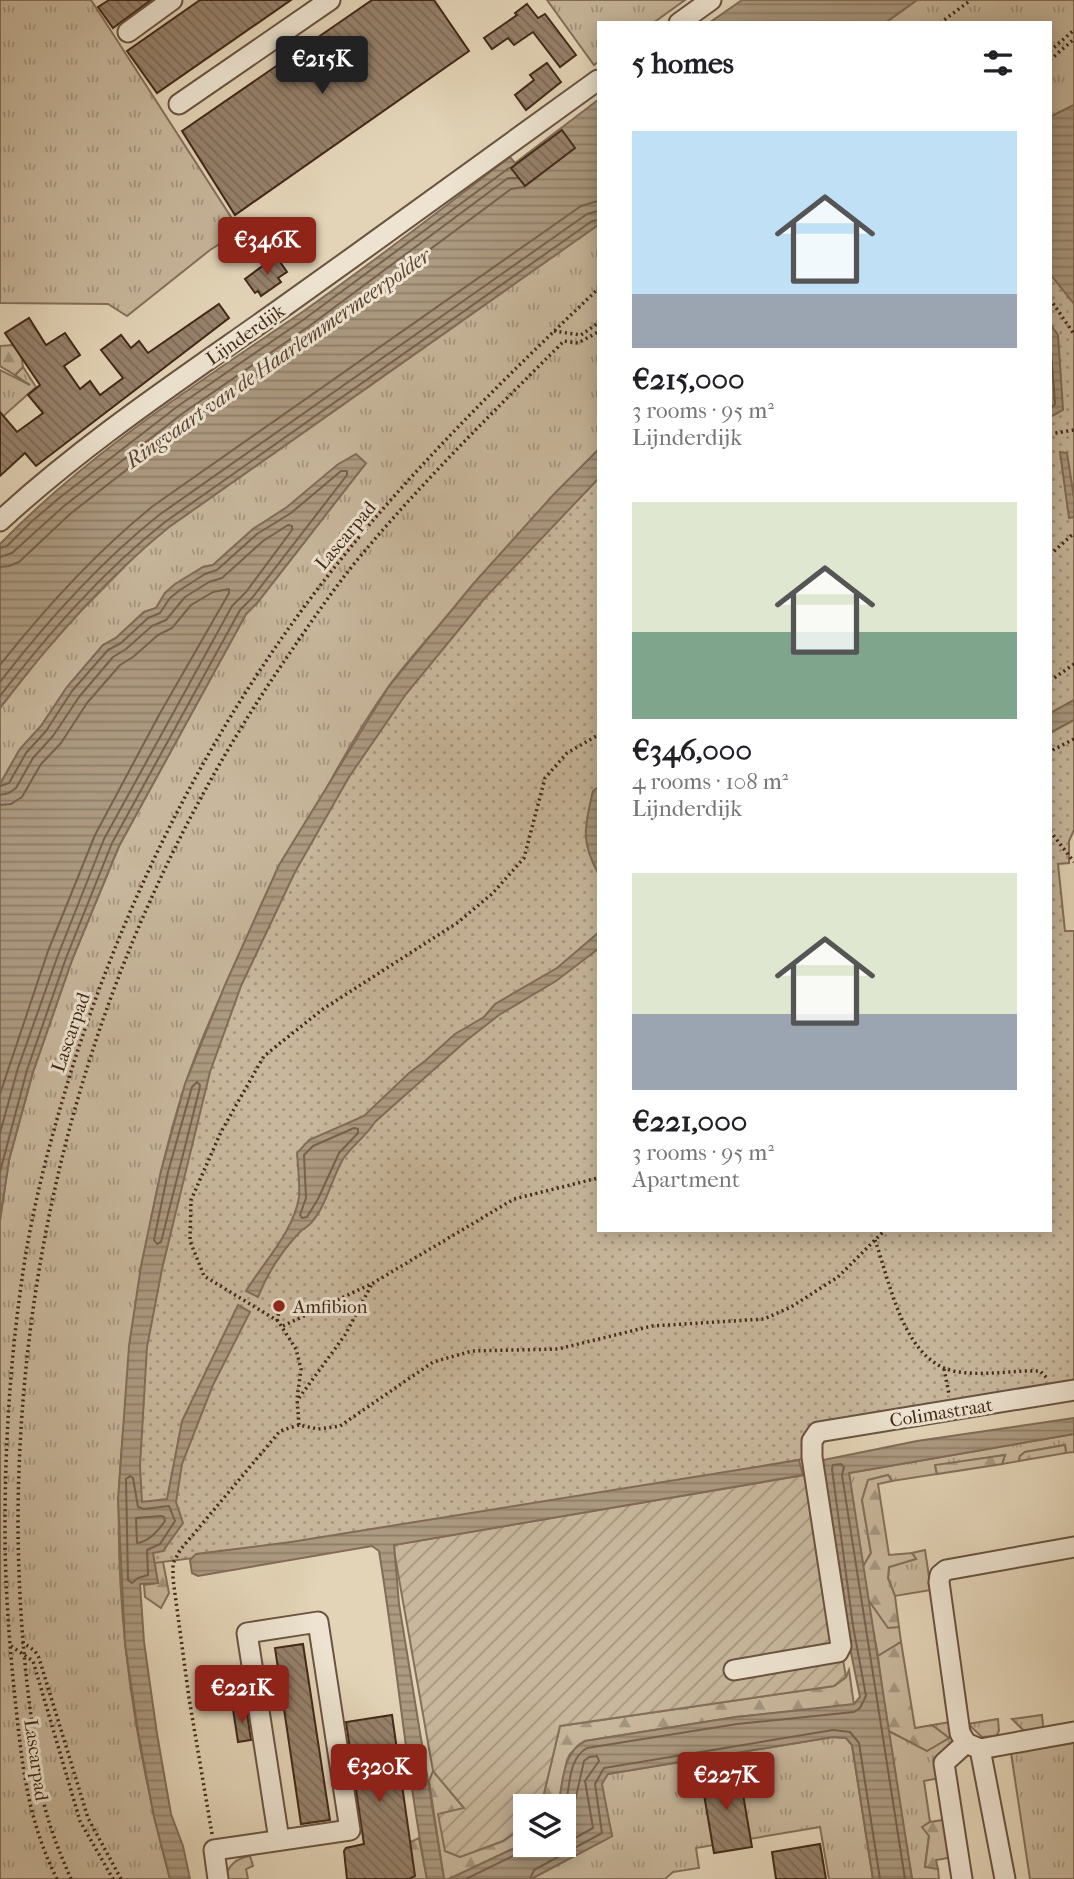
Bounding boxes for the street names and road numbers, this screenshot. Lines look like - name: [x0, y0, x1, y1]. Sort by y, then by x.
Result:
- street label: Lijnderdijk: [202, 300, 289, 370]
- street label: Lascarpad: [311, 496, 381, 574]
- street label: Lascarpad: [47, 989, 95, 1075]
- street label: Colimastraat: [888, 1394, 994, 1432]
- street label: Lascarpad: [19, 1718, 53, 1803]

